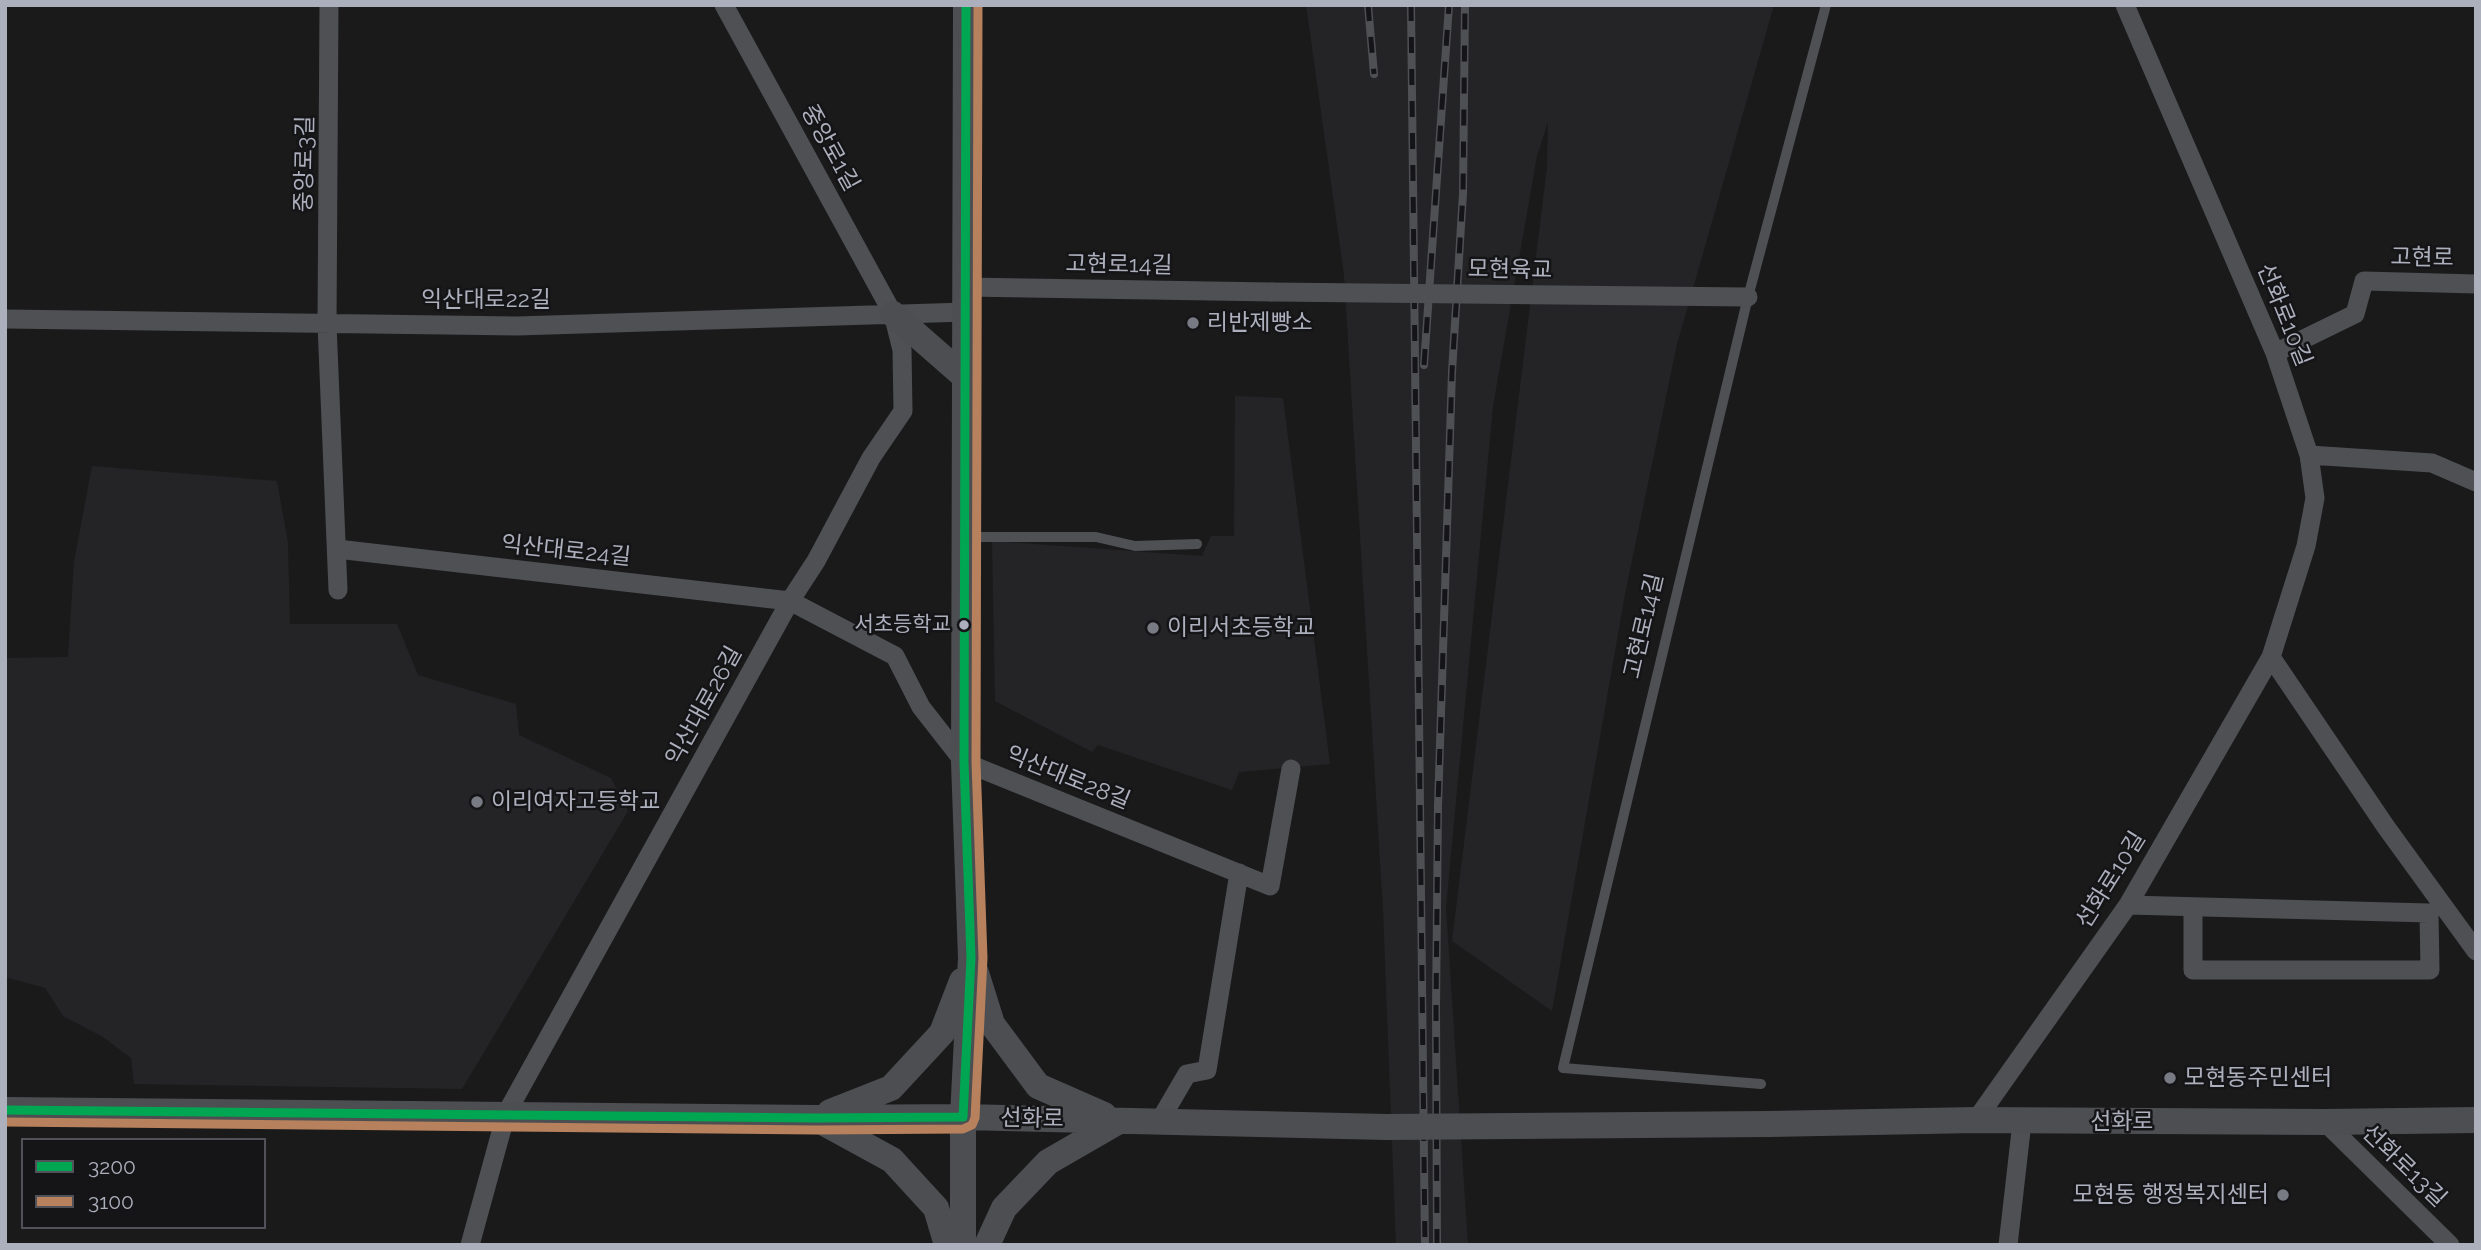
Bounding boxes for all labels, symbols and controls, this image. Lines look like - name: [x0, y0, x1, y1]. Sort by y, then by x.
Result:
- street label: 중앙로1길: [795, 100, 865, 196]
- street label: 중앙로3길: [290, 115, 320, 213]
- street label: 고현로: [2390, 244, 2454, 272]
- street label: 고현로14길: [1065, 250, 1173, 280]
- street label: 모현육교: [1467, 255, 1553, 285]
- street label: 선화로10길: [2251, 260, 2317, 370]
- street label: 익산대로22길: [421, 286, 551, 314]
- place label: 리반제빵소: [1207, 309, 1313, 337]
- marker: 리반제빵소: [1185, 315, 1201, 331]
- street label: 익산대로24길: [500, 530, 632, 572]
- street label: 고현로14길: [1619, 571, 1669, 681]
- place label: 서초등학교: [854, 612, 951, 638]
- place label: 이리서초등학교: [1167, 614, 1315, 642]
- marker: 서초등학교: [957, 618, 971, 632]
- marker: 이리서초등학교: [1145, 620, 1161, 636]
- street label: 익산대로26길: [660, 642, 748, 770]
- street label: 익산대로28길: [1002, 741, 1134, 815]
- place label: 이리여자고등학교: [491, 788, 660, 816]
- marker: 이리여자고등학교: [469, 794, 485, 810]
- street label: 선화로10길: [2071, 827, 2151, 933]
- place label: 모현동주민센터: [2184, 1064, 2332, 1092]
- marker: 모현동주민센터: [2162, 1070, 2178, 1086]
- street label: 선화로: [1000, 1105, 1064, 1133]
- street label: 선화로: [2090, 1108, 2154, 1136]
- street label: 선화로13길: [2356, 1119, 2452, 1213]
- legend: [21, 1138, 266, 1229]
- text: 3200: [88, 1154, 136, 1179]
- place label: 모현동 행정복지센터: [2073, 1181, 2269, 1209]
- marker: 모현동 행정복지센터: [2275, 1187, 2291, 1203]
- text: 3100: [88, 1189, 134, 1214]

